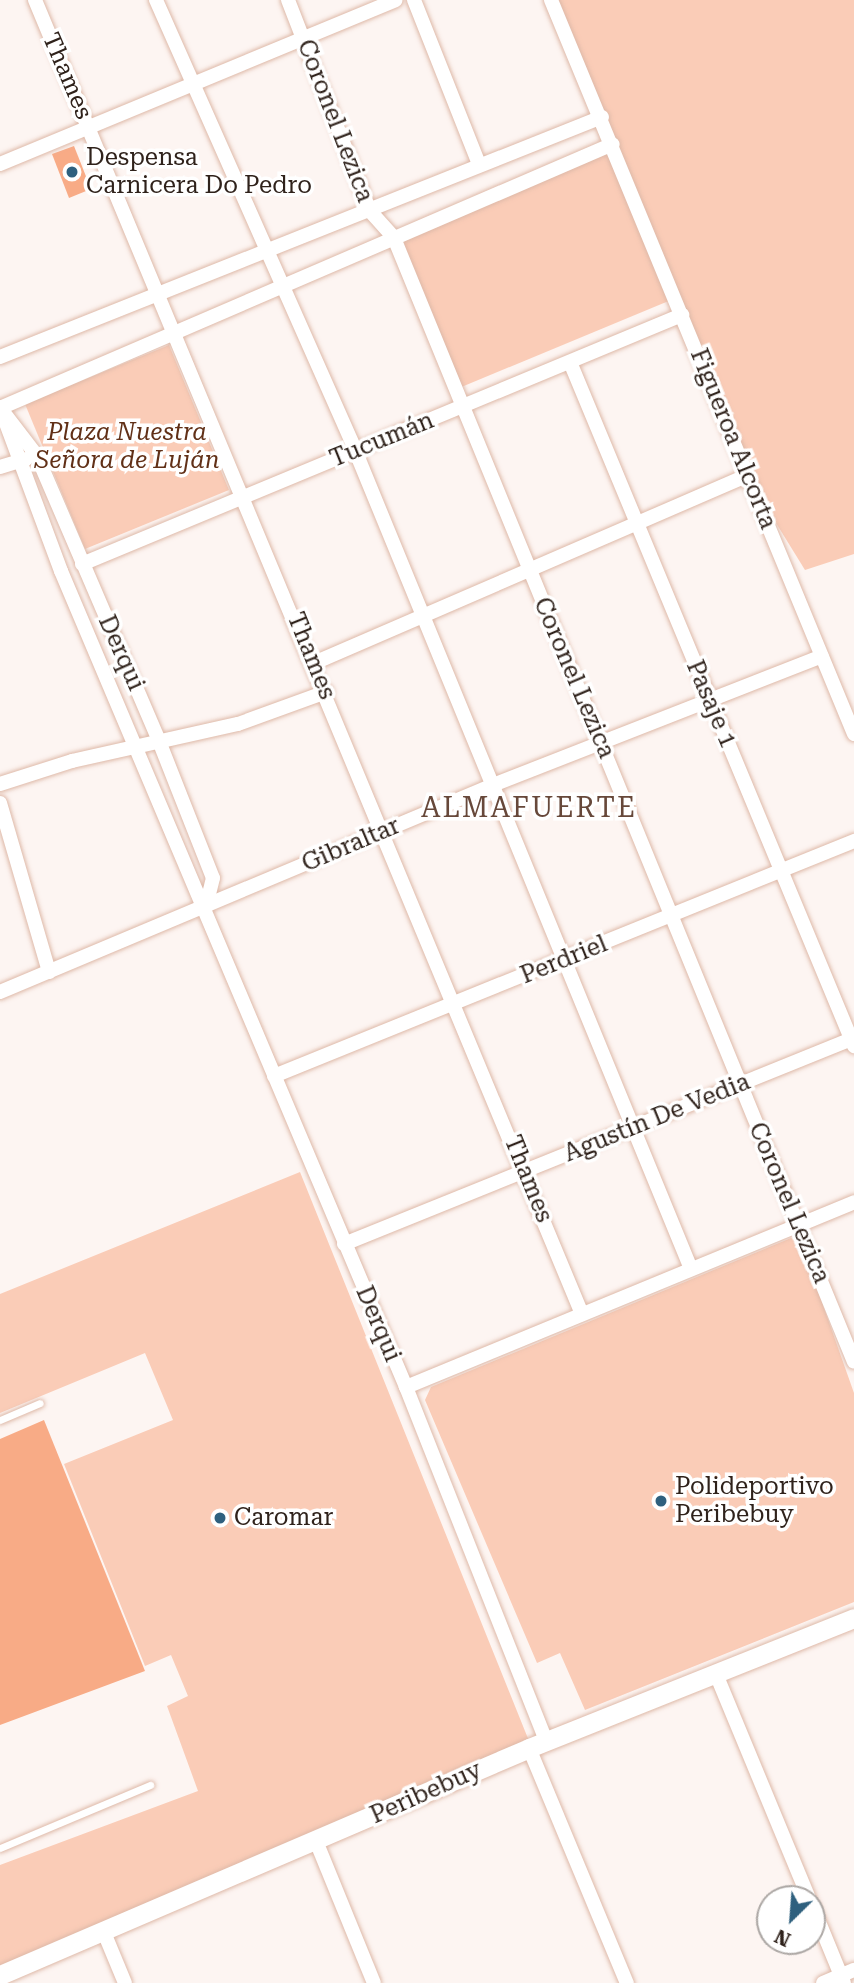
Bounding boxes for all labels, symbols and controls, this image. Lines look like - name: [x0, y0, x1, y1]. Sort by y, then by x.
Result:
- street label: Thames: [36, 28, 98, 124]
- street label: Coronel Lezica: [291, 36, 379, 206]
- place label: Despensa Carnicera Do Pedro: [86, 144, 312, 200]
- marker: Despensa Carnicera Do Pedro: [64, 164, 80, 180]
- street label: Figueroa Alcorta: [684, 345, 782, 533]
- street label: Tucumán: [326, 406, 438, 474]
- park label: Plaza Nuestra Señora de Luján: [35, 419, 219, 475]
- street label: Coronel Lezica: [527, 593, 621, 763]
- street label: Thames: [281, 608, 341, 704]
- street label: Derqui: [92, 611, 150, 695]
- street label: Pasaje 1: [680, 656, 742, 752]
- district label: ALMAFUERTE: [422, 791, 636, 825]
- street label: Gibraltar: [298, 812, 404, 878]
- street label: Perdriel: [516, 930, 612, 990]
- street label: Agustín De Vedia: [560, 1068, 754, 1168]
- street label: Coronel Lezica: [742, 1118, 836, 1288]
- street label: Thames: [498, 1131, 558, 1227]
- street label: Derqui: [349, 1282, 407, 1366]
- place label: Polideportivo Peribebuy: [675, 1473, 834, 1529]
- marker: Polideportivo Peribebuy: [653, 1493, 669, 1509]
- place label: Caromar: [234, 1504, 333, 1532]
- marker: Caromar: [212, 1510, 228, 1526]
- street label: Peribebuy: [366, 1756, 486, 1830]
- north arrow: [756, 1885, 826, 1955]
- text: N: [771, 1924, 794, 1951]

